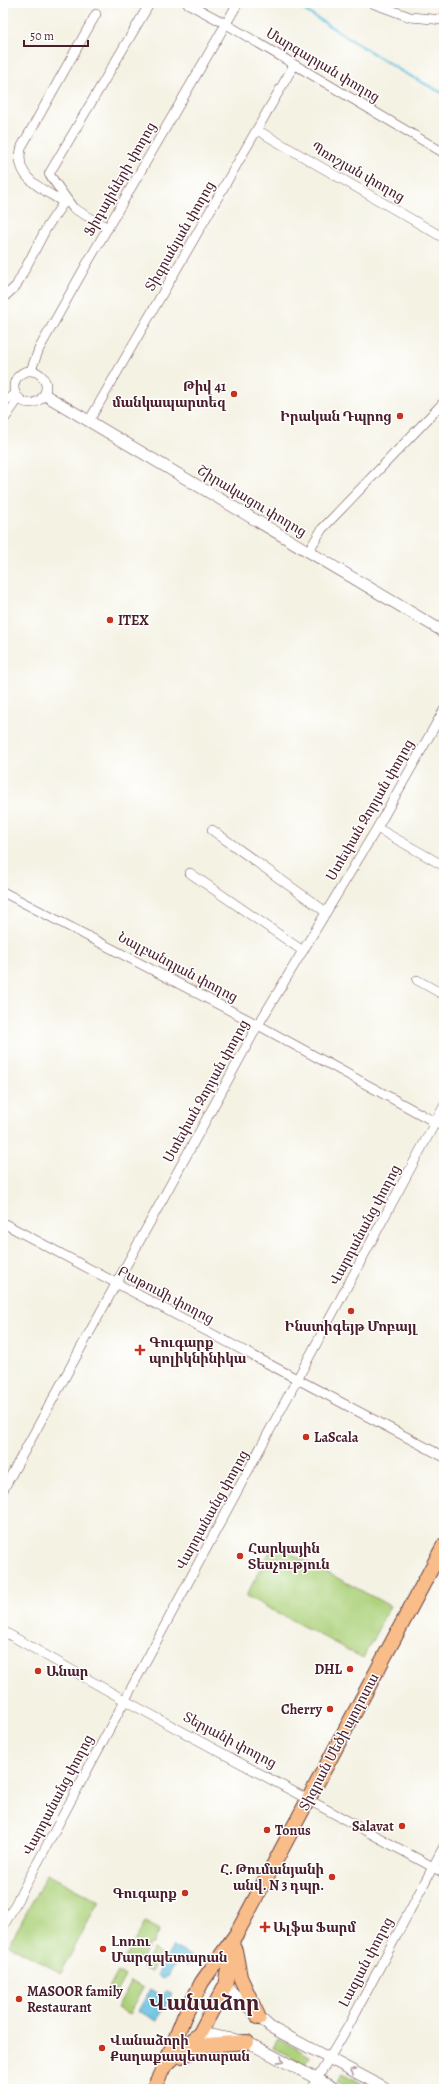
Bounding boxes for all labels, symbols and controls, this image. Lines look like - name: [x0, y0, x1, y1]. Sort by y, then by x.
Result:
- scale bar: [24, 22, 88, 48]
- street label: Մարգարյան փողոց: [262, 23, 384, 107]
- text: 50 m: [30, 28, 54, 44]
- street label: Ֆիդայիների փողոց: [80, 118, 160, 240]
- street label: Պռոշյան փողոց: [308, 137, 408, 207]
- street label: Տիգրանյան փողոց: [141, 178, 219, 294]
- place label: Թիվ 41 մանկապարտեզ: [112, 377, 227, 412]
- marker: Թիվ 41 մանկապարտեզ: [229, 389, 239, 399]
- place label: Իրական Դպրոց: [280, 407, 392, 426]
- marker: Իրական Դպրոց: [395, 411, 405, 421]
- street label: Շիրակացու փողոց: [194, 461, 310, 541]
- place label: ITEX: [118, 611, 149, 630]
- marker: ITEX: [105, 615, 115, 625]
- street label: Ստեփան Զորյան փողոց: [322, 736, 418, 884]
- street label: Նալբանդյան փողոց: [115, 927, 241, 1007]
- street label: Ստեփան Զորյան փողոց: [159, 1016, 253, 1166]
- street label: Վարդանանց փողոց: [325, 1161, 405, 1289]
- street label: Բաթումի փողոց: [115, 1262, 217, 1328]
- marker: Ինստիգեյթ Մոբայլ: [346, 1306, 356, 1316]
- place label: Ինստիգեյթ Մոբայլ: [285, 1317, 418, 1336]
- place label: Գուգարք պոլիկնինիկա: [149, 1333, 247, 1368]
- marker: Գուգարք պոլիկնինիկա: [134, 1344, 146, 1356]
- place label: LaScala: [314, 1428, 359, 1447]
- marker: LaScala: [301, 1432, 311, 1442]
- street label: Վարդանանց փողոց: [171, 1447, 253, 1573]
- place label: Հարկային Տեսչություն: [248, 1539, 330, 1574]
- marker: Հարկային Տեսչություն: [235, 1551, 245, 1561]
- place label: DHL: [314, 1660, 343, 1679]
- place label: Անար: [46, 1662, 89, 1681]
- marker: DHL: [345, 1664, 355, 1674]
- marker: Անար: [33, 1666, 43, 1676]
- street label: Տիգրան Մեծի պողոտա: [295, 1670, 383, 1814]
- place label: Cherry: [281, 1700, 322, 1719]
- marker: Cherry: [325, 1704, 335, 1714]
- street label: Տերյանի փողոց: [180, 1707, 280, 1773]
- street label: Վարդանանց փողոց: [18, 1731, 98, 1859]
- place label: Salavat: [352, 1817, 394, 1836]
- place label: Tonus: [275, 1821, 311, 1840]
- marker: Salavat: [397, 1821, 407, 1831]
- marker: Tonus: [262, 1825, 272, 1835]
- place label: Հ. Թումանյանի անվ. N 3 դպր.: [220, 1860, 325, 1895]
- marker: Հ. Թումանյանի անվ. N 3 դպր.: [327, 1872, 337, 1882]
- place label: Գուգարք: [112, 1884, 177, 1903]
- marker: Գուգարք: [180, 1888, 190, 1898]
- street label: Լազյան փողոց: [334, 1914, 398, 2010]
- place label: Ալֆա Ֆարմ: [273, 1918, 356, 1937]
- marker: Ալֆա Ֆարմ: [260, 1922, 270, 1932]
- place label: Լոռու Մարզպետարան: [111, 1932, 227, 1967]
- marker: Լոռու Մարզպետարան: [98, 1944, 108, 1954]
- place label: MASOOR family Restaurant: [27, 1982, 123, 2017]
- district label: Վանաձոր: [149, 1988, 259, 2018]
- marker: MASOOR family Restaurant: [14, 1994, 24, 2004]
- place label: Վանաձորի Քաղաքապետարան: [110, 2031, 250, 2066]
- marker: Վանաձորի Քաղաքապետարան: [97, 2043, 107, 2053]
- one-way arrow: [277, 2055, 285, 2062]
- one-way arrow: [350, 2068, 357, 2076]

